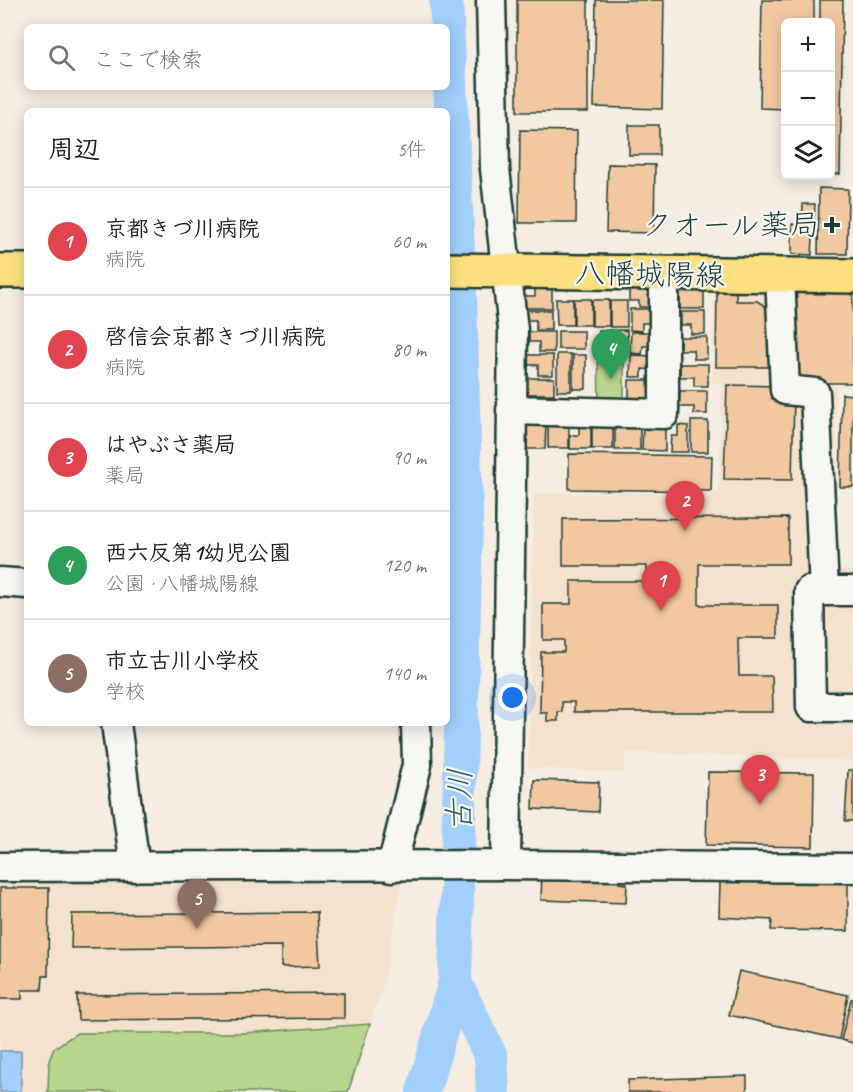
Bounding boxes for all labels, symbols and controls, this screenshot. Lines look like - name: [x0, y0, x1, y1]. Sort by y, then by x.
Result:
- map controls: [781, 18, 835, 180]
- button: +: [781, 18, 835, 72]
- search box: [24, 24, 450, 90]
- icon: search: [45, 41, 78, 74]
- text: ここで検索: [93, 46, 203, 74]
- button: −: [781, 72, 835, 126]
- button: layers: [781, 126, 835, 180]
- text: 周辺: [48, 133, 100, 166]
- text: 5件: [397, 137, 426, 162]
- place label: クオール薬局: [642, 206, 820, 244]
- text: 京都きづ川病院: [105, 215, 259, 243]
- marker: クオール薬局: [825, 218, 839, 232]
- text: 1: [63, 229, 72, 254]
- text: 60 m: [392, 229, 426, 254]
- text: 病院: [105, 247, 145, 272]
- street label: 八幡城陽線: [575, 254, 725, 294]
- text: 啓信会京都きづ川病院: [105, 323, 325, 351]
- pin: 4: [592, 330, 630, 379]
- text: 2: [63, 337, 72, 362]
- text: 80 m: [392, 337, 426, 362]
- text: 病院: [105, 355, 145, 380]
- text: はやぶさ薬局: [105, 431, 236, 459]
- text: 3: [63, 445, 72, 470]
- text: 90 m: [392, 445, 426, 470]
- text: 薬局: [105, 463, 145, 488]
- pin: 2: [666, 482, 704, 531]
- text: 西六反第1幼児公園: [105, 539, 291, 567]
- text: 4: [63, 553, 72, 578]
- text: 120 m: [383, 553, 426, 578]
- pin: 1: [642, 562, 680, 611]
- text: 公園 · 八幡城陽線: [105, 571, 258, 596]
- text: 市立古川小学校: [105, 647, 259, 675]
- text: 5: [63, 661, 72, 686]
- text: 140 m: [383, 661, 426, 686]
- text: 学校: [105, 679, 145, 704]
- your location: [498, 683, 527, 712]
- pin: 3: [740, 756, 780, 805]
- water label: 古川: [438, 768, 481, 832]
- pin: 5: [178, 880, 216, 929]

